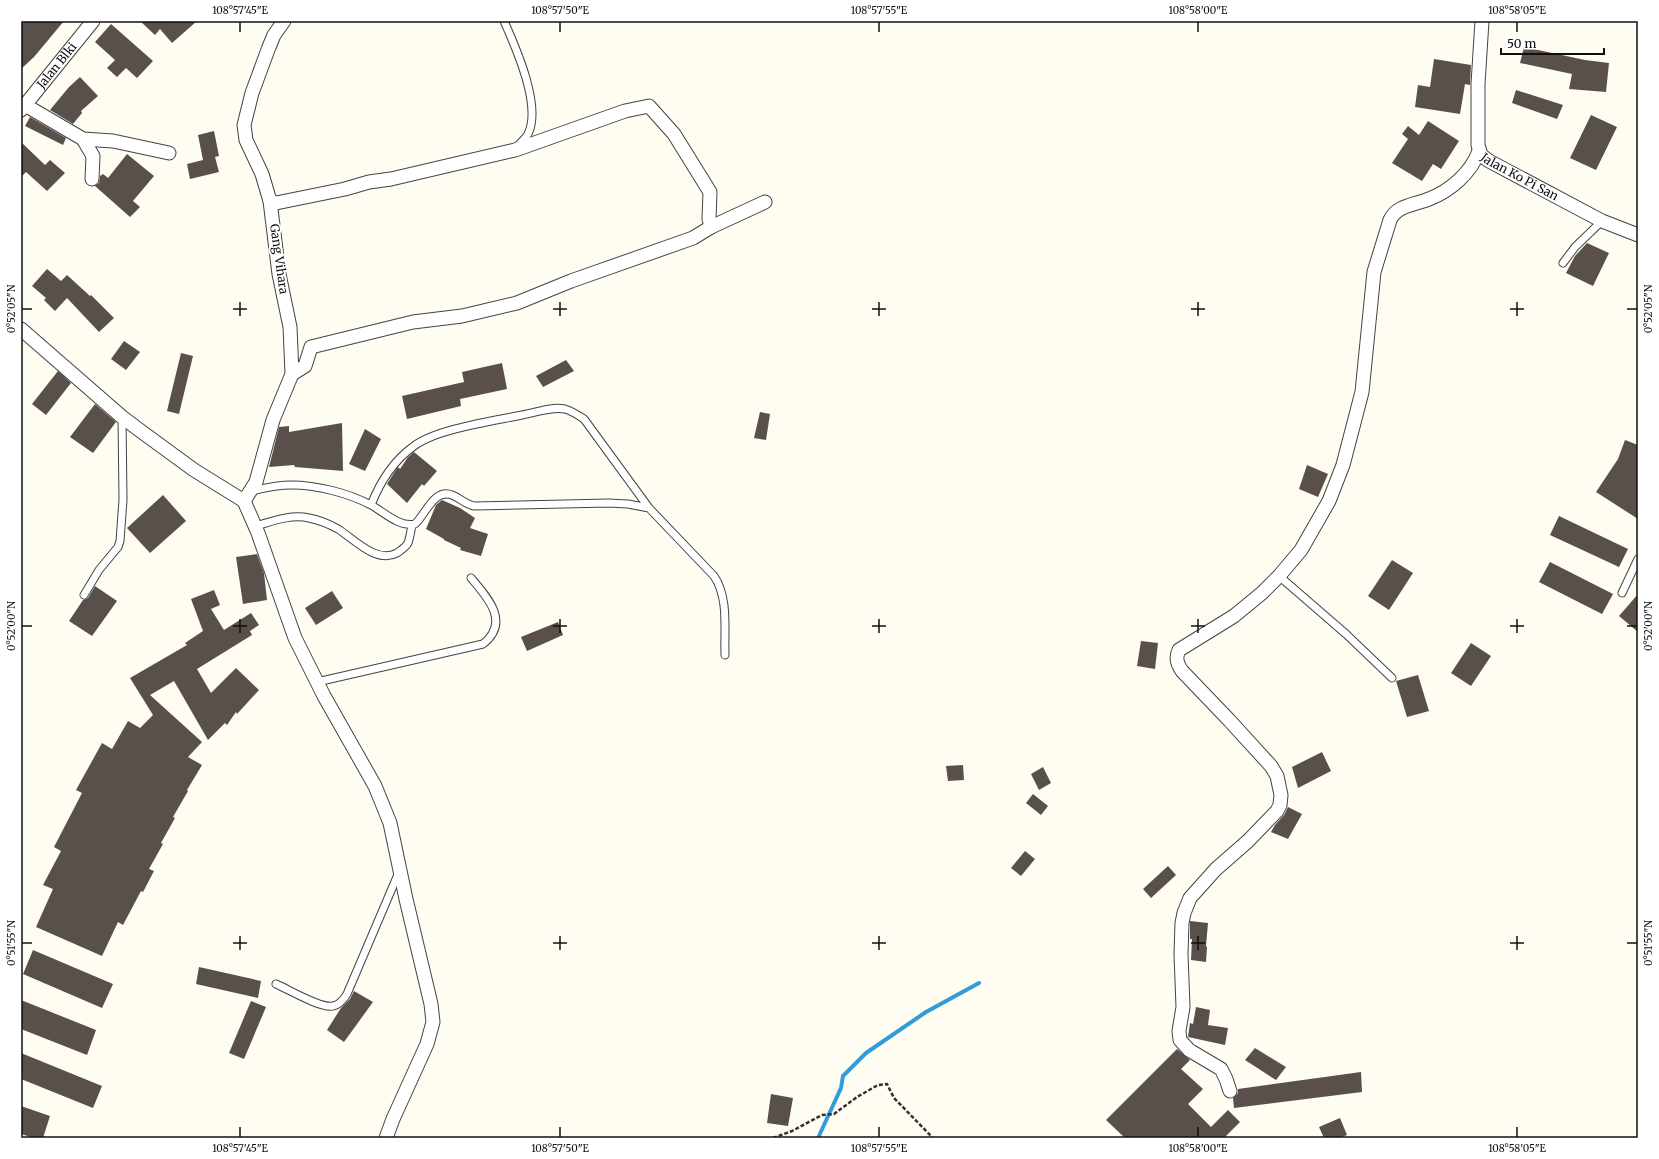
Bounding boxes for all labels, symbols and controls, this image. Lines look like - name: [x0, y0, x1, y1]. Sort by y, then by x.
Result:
- text: 108°57'45"E: [212, 4, 268, 17]
- text: 108°57'50"E: [531, 4, 589, 17]
- text: 108°57'55"E: [851, 4, 908, 17]
- text: 108°58'00"E: [1169, 4, 1228, 17]
- text: 108°58'05"E: [1488, 4, 1547, 17]
- scale bar: [1501, 30, 1604, 56]
- text: 50 m: [1507, 36, 1536, 51]
- street label: Jalan Blki: [33, 39, 80, 92]
- street label: Jalan Ko Pi San: [1477, 149, 1561, 204]
- street label: Gang Vihara: [267, 223, 292, 296]
- text: 0°52'05"N: [5, 284, 18, 333]
- text: 0°52'05"N: [1642, 284, 1655, 333]
- text: 0°52'00"N: [5, 601, 18, 651]
- text: 0°52'00"N: [1642, 601, 1655, 651]
- text: 0°51'55"N: [5, 920, 18, 966]
- text: 0°51'55"N: [1642, 920, 1655, 966]
- text: 108°57'45"E: [212, 1142, 268, 1155]
- text: 108°57'50"E: [531, 1142, 589, 1155]
- text: 108°57'55"E: [851, 1142, 908, 1155]
- text: 108°58'00"E: [1169, 1142, 1228, 1155]
- text: 108°58'05"E: [1488, 1142, 1547, 1155]

